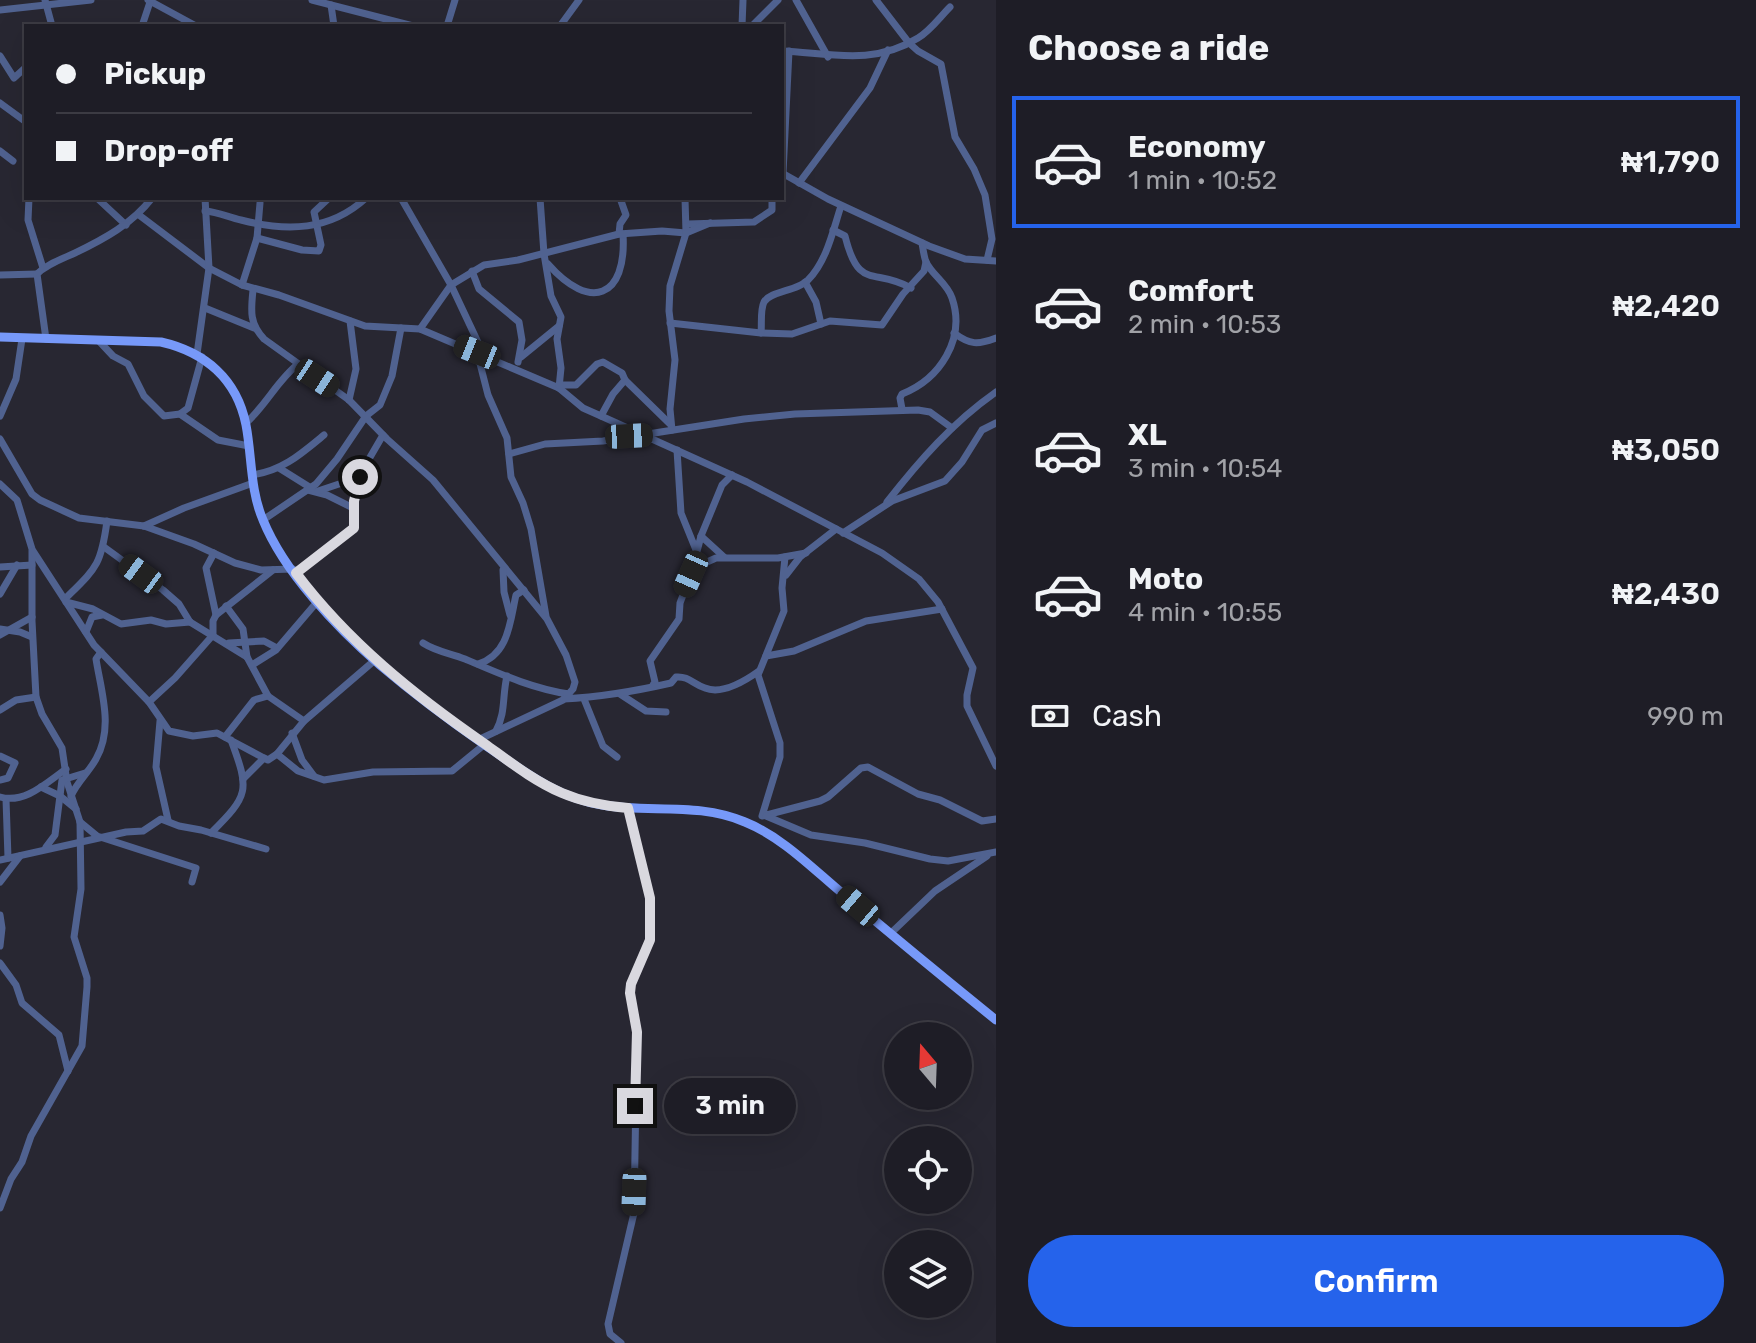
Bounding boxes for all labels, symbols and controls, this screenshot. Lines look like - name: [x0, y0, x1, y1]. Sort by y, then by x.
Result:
- text: Choose a ride: [1028, 26, 1269, 69]
- text: Pickup: [104, 56, 206, 92]
- icon: car: [1032, 126, 1104, 198]
- text: Economy: [1128, 129, 1266, 165]
- text: Drop-off: [104, 133, 233, 169]
- text: ₦1,790: [1621, 144, 1720, 180]
- text: 1 min · 10:52: [1128, 165, 1277, 196]
- icon: car: [1032, 270, 1104, 342]
- text: Comfort: [1128, 273, 1254, 309]
- text: ₦2,420: [1612, 288, 1720, 324]
- text: 2 min · 10:53: [1128, 309, 1281, 340]
- car: [450, 332, 504, 372]
- car: [290, 355, 344, 401]
- icon: car: [1032, 414, 1104, 486]
- text: XL: [1128, 417, 1167, 453]
- car: [604, 423, 654, 449]
- text: ₦3,050: [1612, 432, 1720, 468]
- text: 3 min · 10:54: [1128, 453, 1282, 484]
- route start: [342, 459, 378, 495]
- car: [670, 547, 712, 601]
- car: [115, 550, 167, 598]
- icon: car: [1032, 558, 1104, 630]
- text: Moto: [1128, 561, 1203, 597]
- text: ₦2,430: [1612, 576, 1720, 612]
- text: 4 min · 10:55: [1128, 597, 1282, 628]
- icon: cash: [1028, 694, 1072, 738]
- text: Cash: [1092, 698, 1162, 734]
- text: 990 m: [1647, 701, 1724, 732]
- car: [832, 881, 884, 931]
- north arrow: [884, 1022, 972, 1110]
- map controls: [884, 1022, 972, 1318]
- callout: 3 min: [663, 1078, 795, 1134]
- route end: [617, 1088, 653, 1124]
- text: 3 min: [695, 1090, 765, 1121]
- button: locate: [884, 1126, 972, 1214]
- car: [621, 1168, 647, 1216]
- button: layers: [884, 1230, 972, 1318]
- button: Confirm: [1028, 1235, 1724, 1327]

